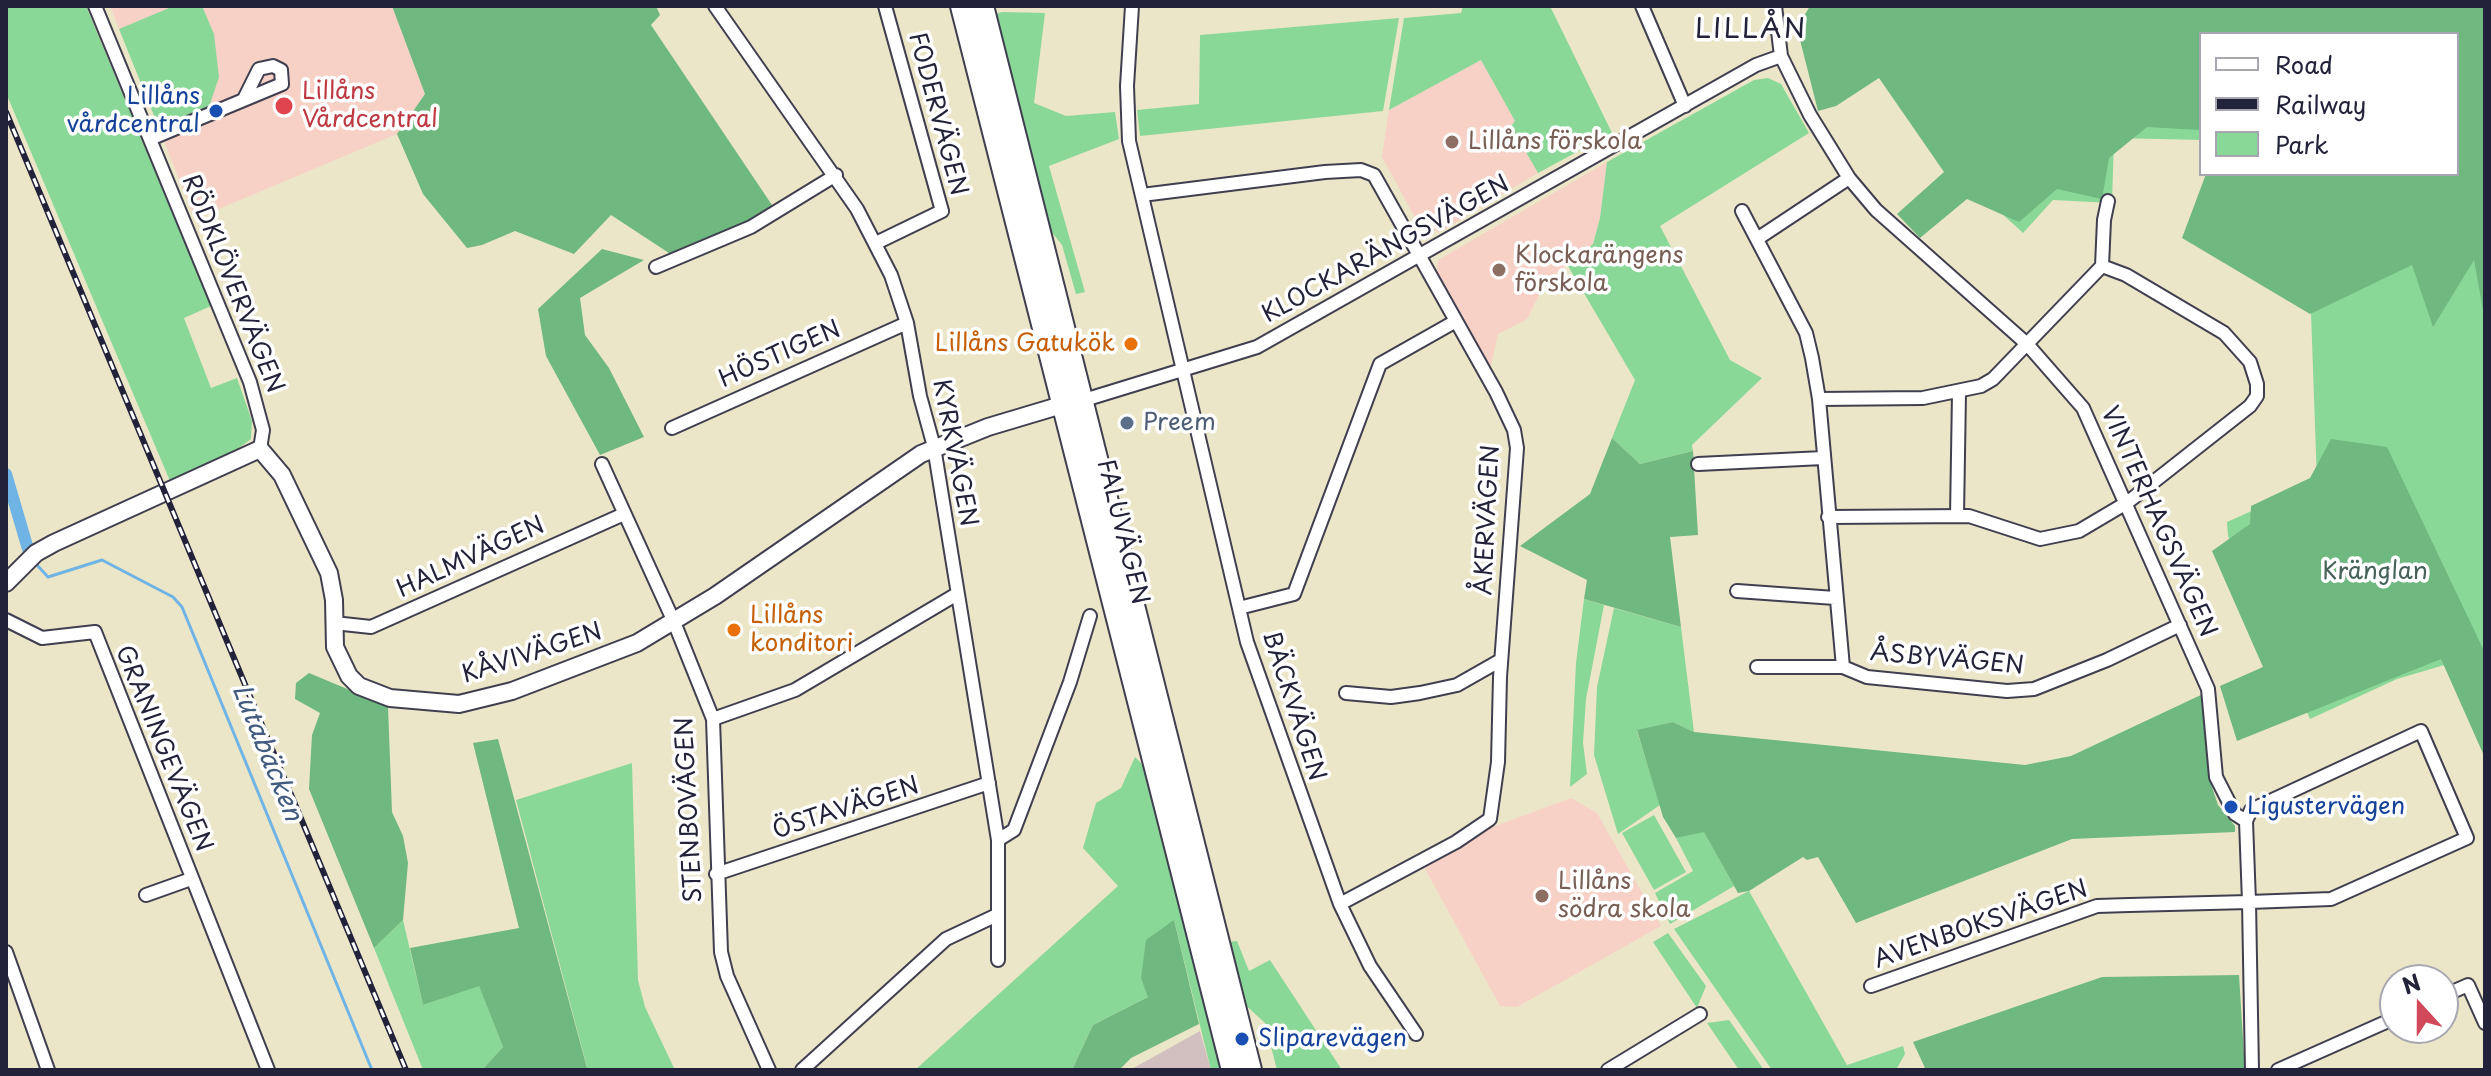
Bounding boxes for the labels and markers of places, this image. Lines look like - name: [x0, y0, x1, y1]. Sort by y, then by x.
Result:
- place label: Lillåns Vårdcentral: [302, 78, 438, 134]
- place label: Lillåns vårdcentral: [67, 83, 200, 139]
- marker: Lillåns Vårdcentral: [273, 95, 295, 117]
- marker: Lillåns vårdcentral: [207, 102, 225, 120]
- place label: Lillåns förskola: [1468, 128, 1642, 156]
- marker: Lillåns förskola: [1443, 133, 1461, 151]
- place label: Klockarängens förskola: [1515, 242, 1683, 298]
- marker: Klockarängens förskola: [1490, 261, 1508, 279]
- place label: Lillåns Gatukök: [935, 330, 1115, 358]
- marker: Lillåns Gatukök: [1122, 335, 1140, 353]
- place label: Preem: [1143, 409, 1216, 437]
- marker: Preem: [1118, 414, 1136, 432]
- place label: Lillåns konditori: [750, 602, 853, 658]
- marker: Lillåns konditori: [725, 621, 743, 639]
- place label: Ligustervägen: [2247, 793, 2405, 821]
- marker: Ligustervägen: [2222, 798, 2240, 816]
- place label: Lillåns södra skola: [1558, 868, 1690, 924]
- marker: Lillåns södra skola: [1533, 887, 1551, 905]
- place label: Sliparevägen: [1258, 1025, 1407, 1053]
- marker: Sliparevägen: [1233, 1030, 1251, 1048]

